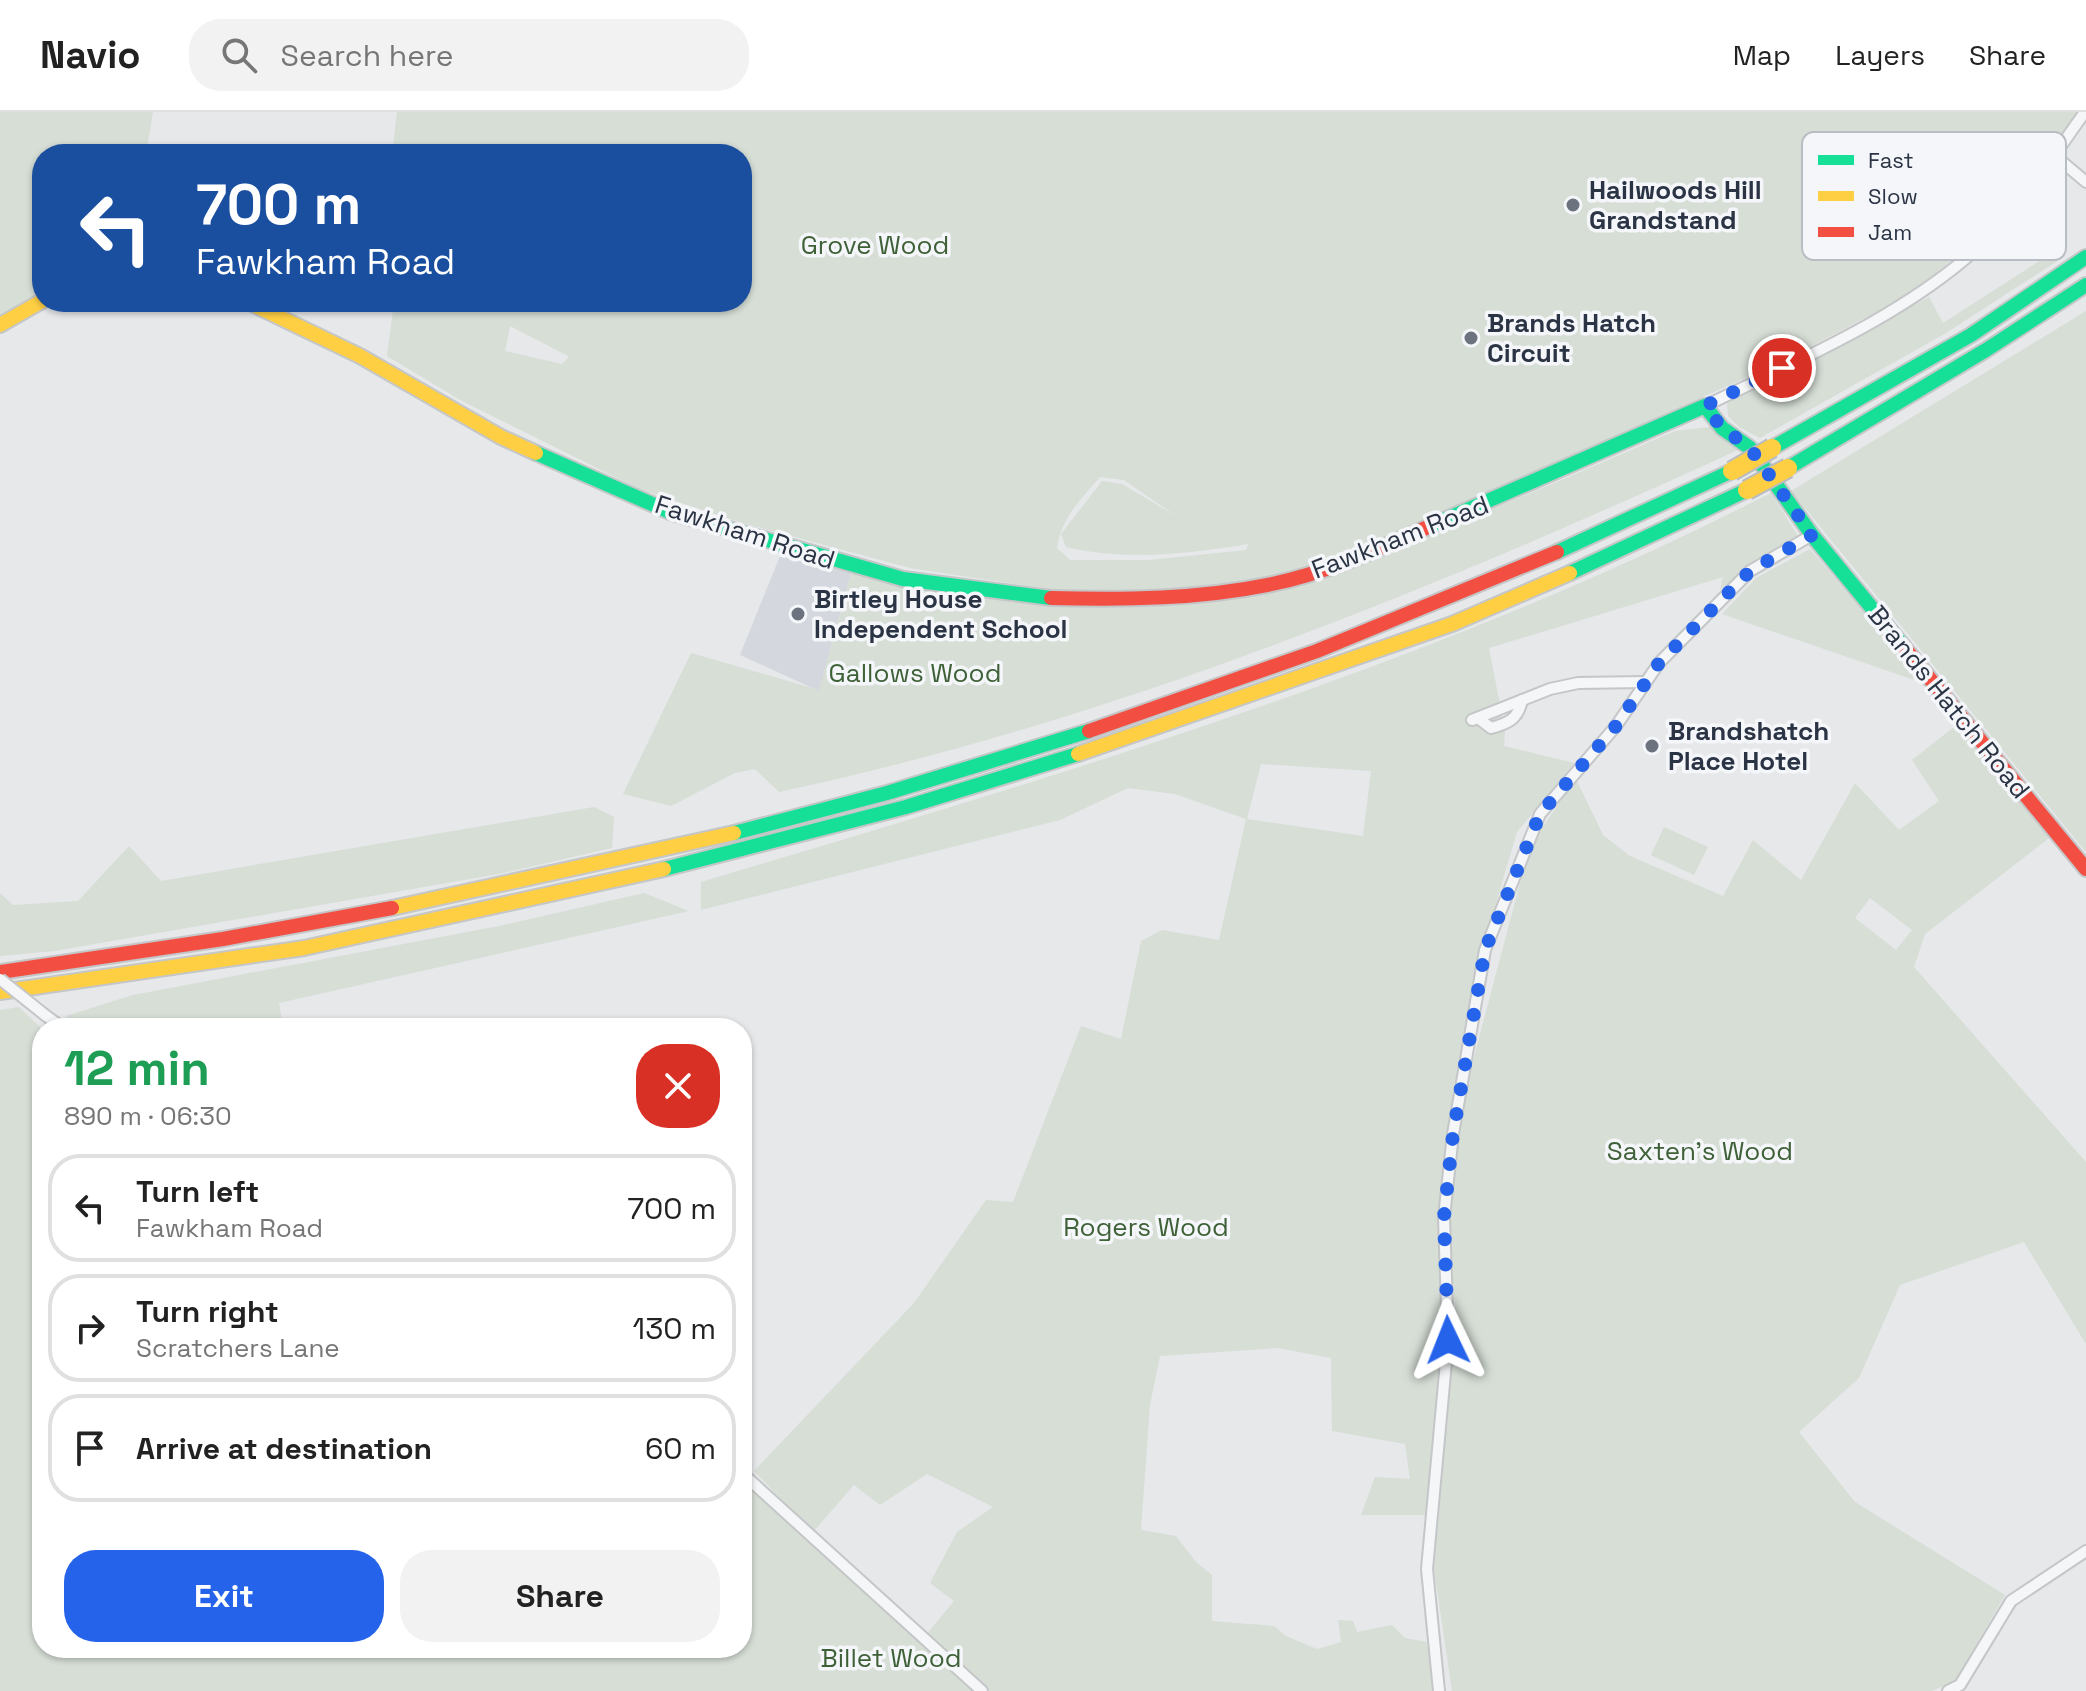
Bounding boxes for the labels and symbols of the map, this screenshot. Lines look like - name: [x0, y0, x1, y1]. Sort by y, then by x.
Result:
- legend: [1802, 132, 2066, 260]
- text: Fast: [1868, 146, 1914, 174]
- place label: Hailwoods Hill Grandstand: [1589, 173, 1762, 237]
- text: Slow: [1868, 182, 1918, 210]
- marker: Hailwoods Hill Grandstand: [1564, 196, 1582, 214]
- text: Jam: [1868, 218, 1912, 246]
- park label: Grove Wood: [801, 228, 949, 262]
- place label: Brands Hatch Circuit: [1487, 306, 1656, 370]
- marker: Brands Hatch Circuit: [1462, 329, 1480, 347]
- pin: [1748, 334, 1816, 402]
- street label: Fawkham Road: [651, 487, 839, 577]
- street label: Fawkham Road: [1307, 488, 1493, 586]
- place label: Birtley House Independent School: [814, 582, 1068, 646]
- street label: Brands Hatch Road: [1861, 598, 2037, 806]
- marker: Birtley House Independent School: [789, 605, 807, 623]
- park label: Gallows Wood: [829, 656, 1001, 690]
- place label: Brandshatch Place Hotel: [1668, 714, 1829, 778]
- marker: Brandshatch Place Hotel: [1643, 737, 1661, 755]
- park label: Saxten's Wood: [1607, 1134, 1793, 1168]
- park label: Rogers Wood: [1063, 1210, 1229, 1244]
- position arrow: [1406, 1298, 1490, 1382]
- park label: Billet Wood: [821, 1641, 961, 1675]

